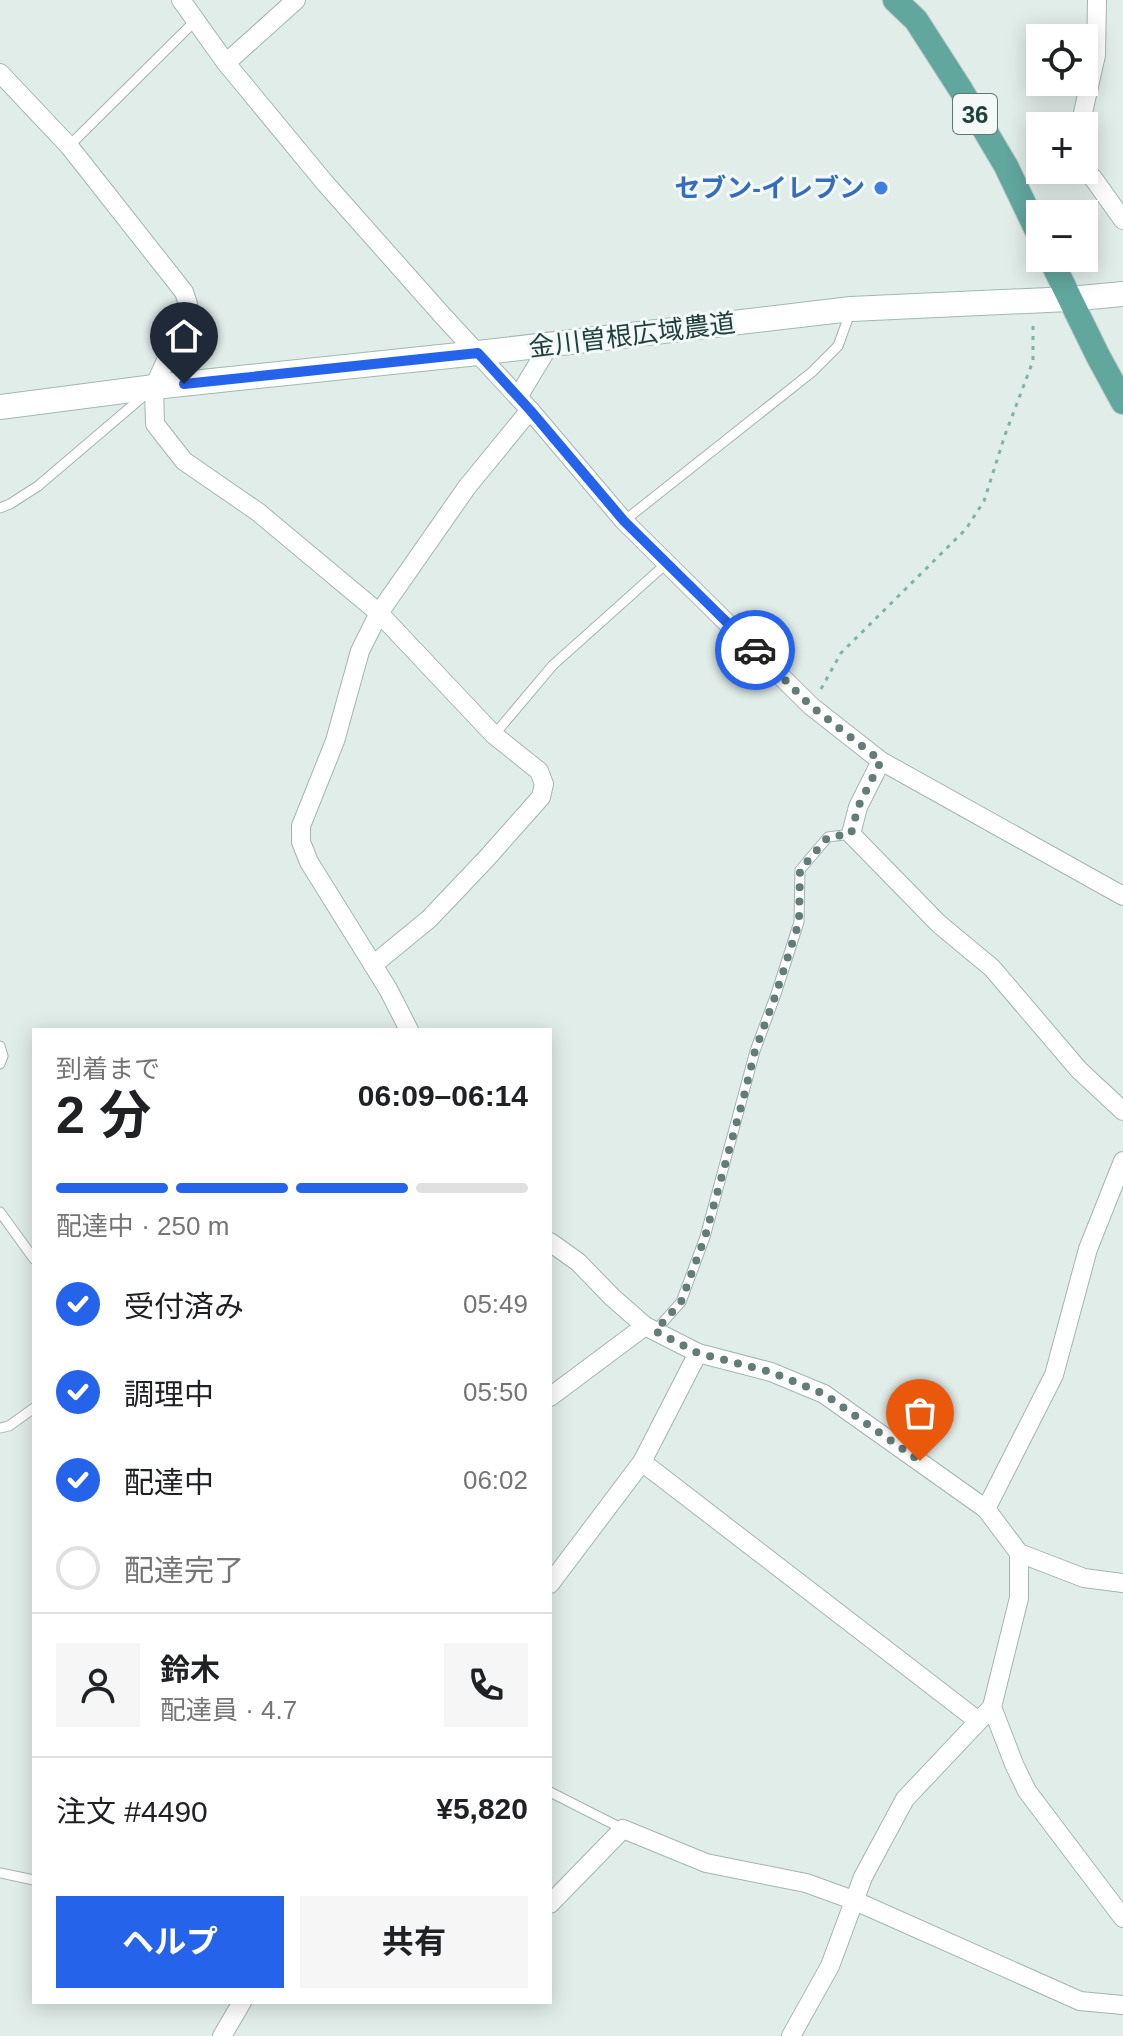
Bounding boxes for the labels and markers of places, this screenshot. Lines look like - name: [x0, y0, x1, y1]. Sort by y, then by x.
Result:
- place label: セブン-イレブン: [674, 173, 865, 203]
- marker: セブン-イレブン: [872, 179, 890, 197]
- pin: [150, 302, 218, 384]
- pin: [886, 1379, 954, 1461]

